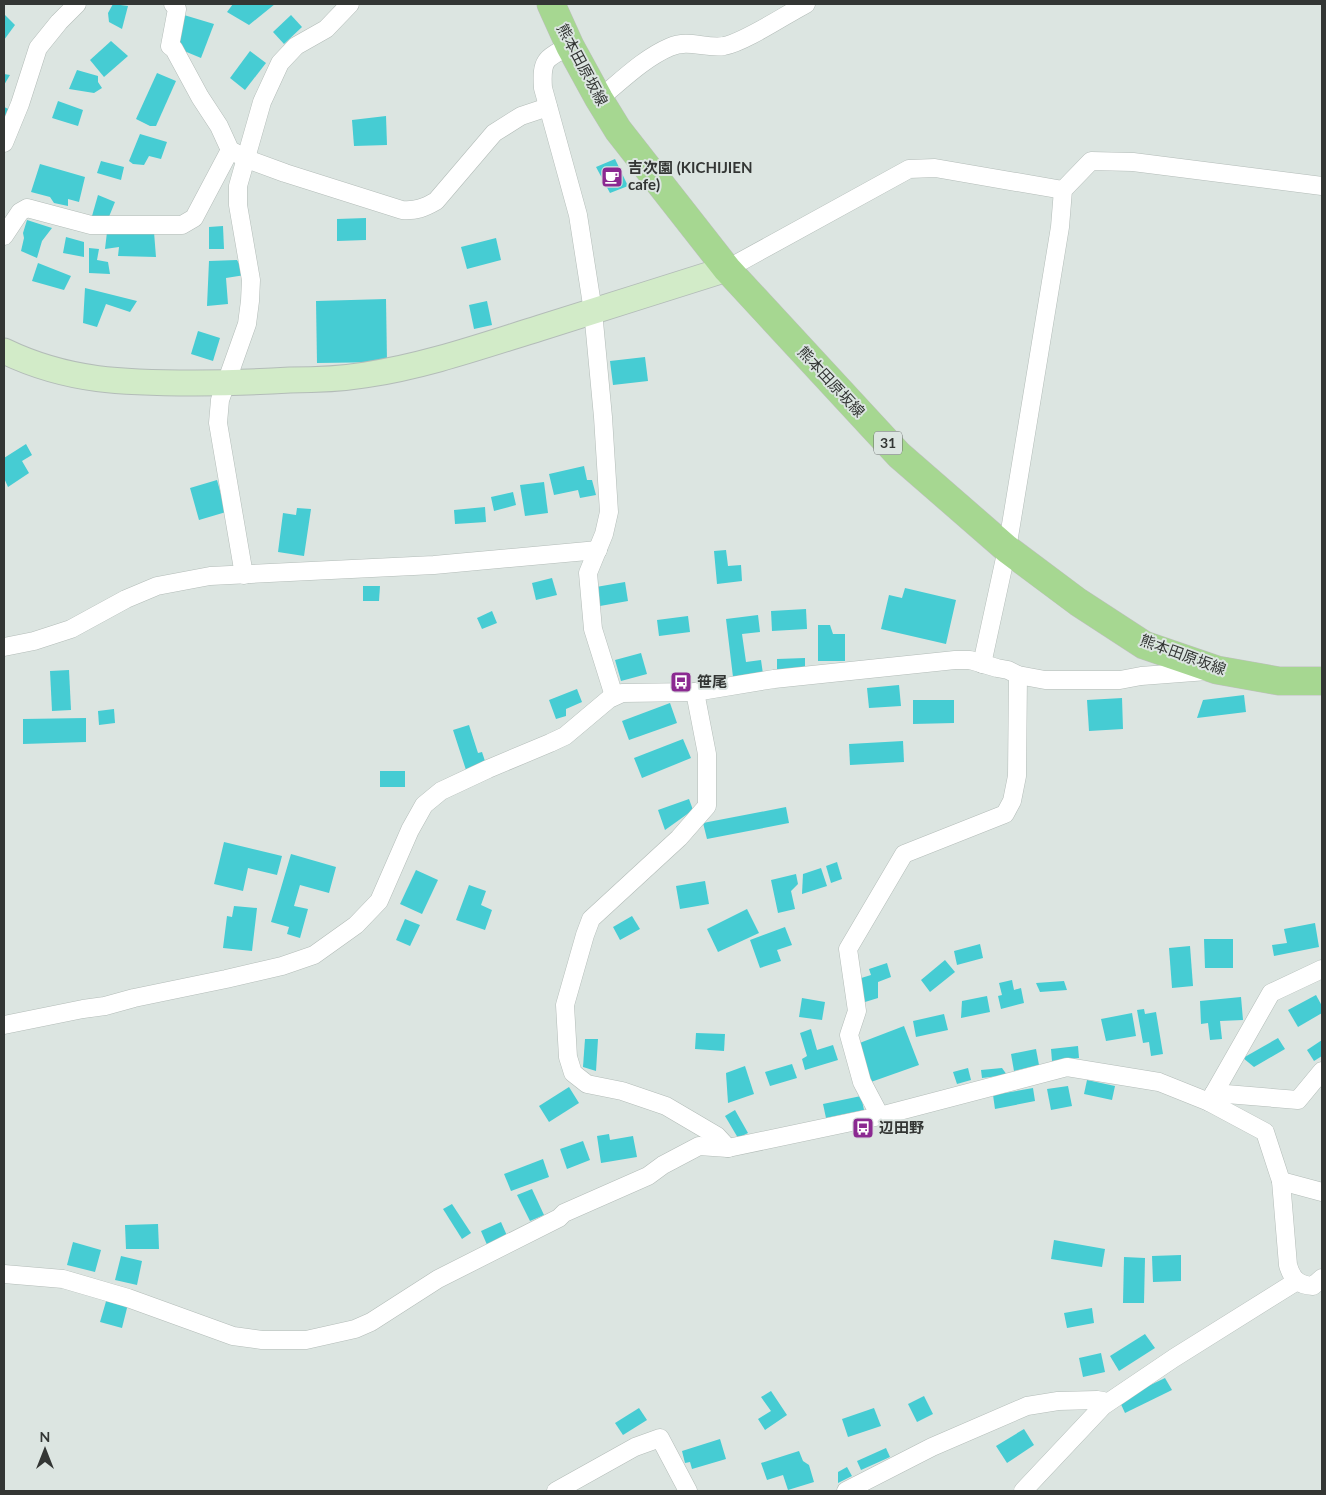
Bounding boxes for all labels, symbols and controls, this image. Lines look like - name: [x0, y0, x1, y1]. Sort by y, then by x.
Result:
- street label: 熊本田原坂線: [554, 21, 612, 108]
- place label: 吉次園 (KICHIJIEN cafe): [628, 158, 753, 193]
- cafe icon: 吉次園 (KICHIJIEN cafe): [600, 165, 624, 189]
- street label: 熊本田原坂線: [794, 342, 869, 420]
- road number: 31: [874, 432, 902, 454]
- street label: 熊本田原坂線: [1138, 630, 1229, 678]
- bus stop icon: 笹尾: [669, 670, 693, 694]
- place label: 笹尾: [697, 672, 727, 690]
- bus stop icon: 辺田野: [851, 1116, 875, 1140]
- place label: 辺田野: [879, 1118, 924, 1136]
- north arrow: [20, 1425, 70, 1475]
- text: N: [40, 1428, 50, 1445]

